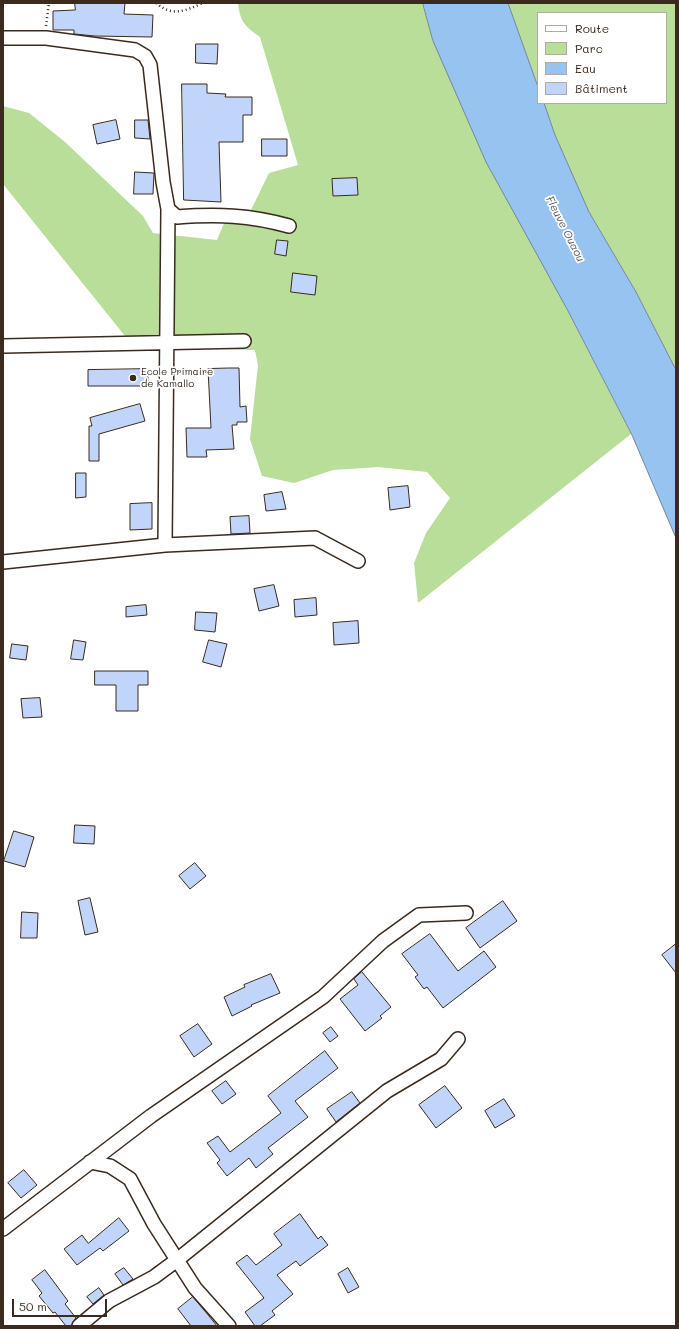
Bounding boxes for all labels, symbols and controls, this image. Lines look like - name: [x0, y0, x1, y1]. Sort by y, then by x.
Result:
- legend: [537, 12, 667, 104]
- text: Route: [575, 20, 609, 36]
- text: Parc: [575, 40, 603, 56]
- text: Eau: [575, 60, 596, 76]
- text: Bâtiment: [575, 80, 628, 96]
- water label: Fleuve Ouaou: [543, 194, 587, 264]
- place label: Ecole Primaire de Kamallo: [141, 366, 213, 390]
- marker: Ecole Primaire de Kamallo: [128, 373, 138, 383]
- scale bar: [14, 1291, 109, 1317]
- text: 50 m: [19, 1298, 47, 1314]

